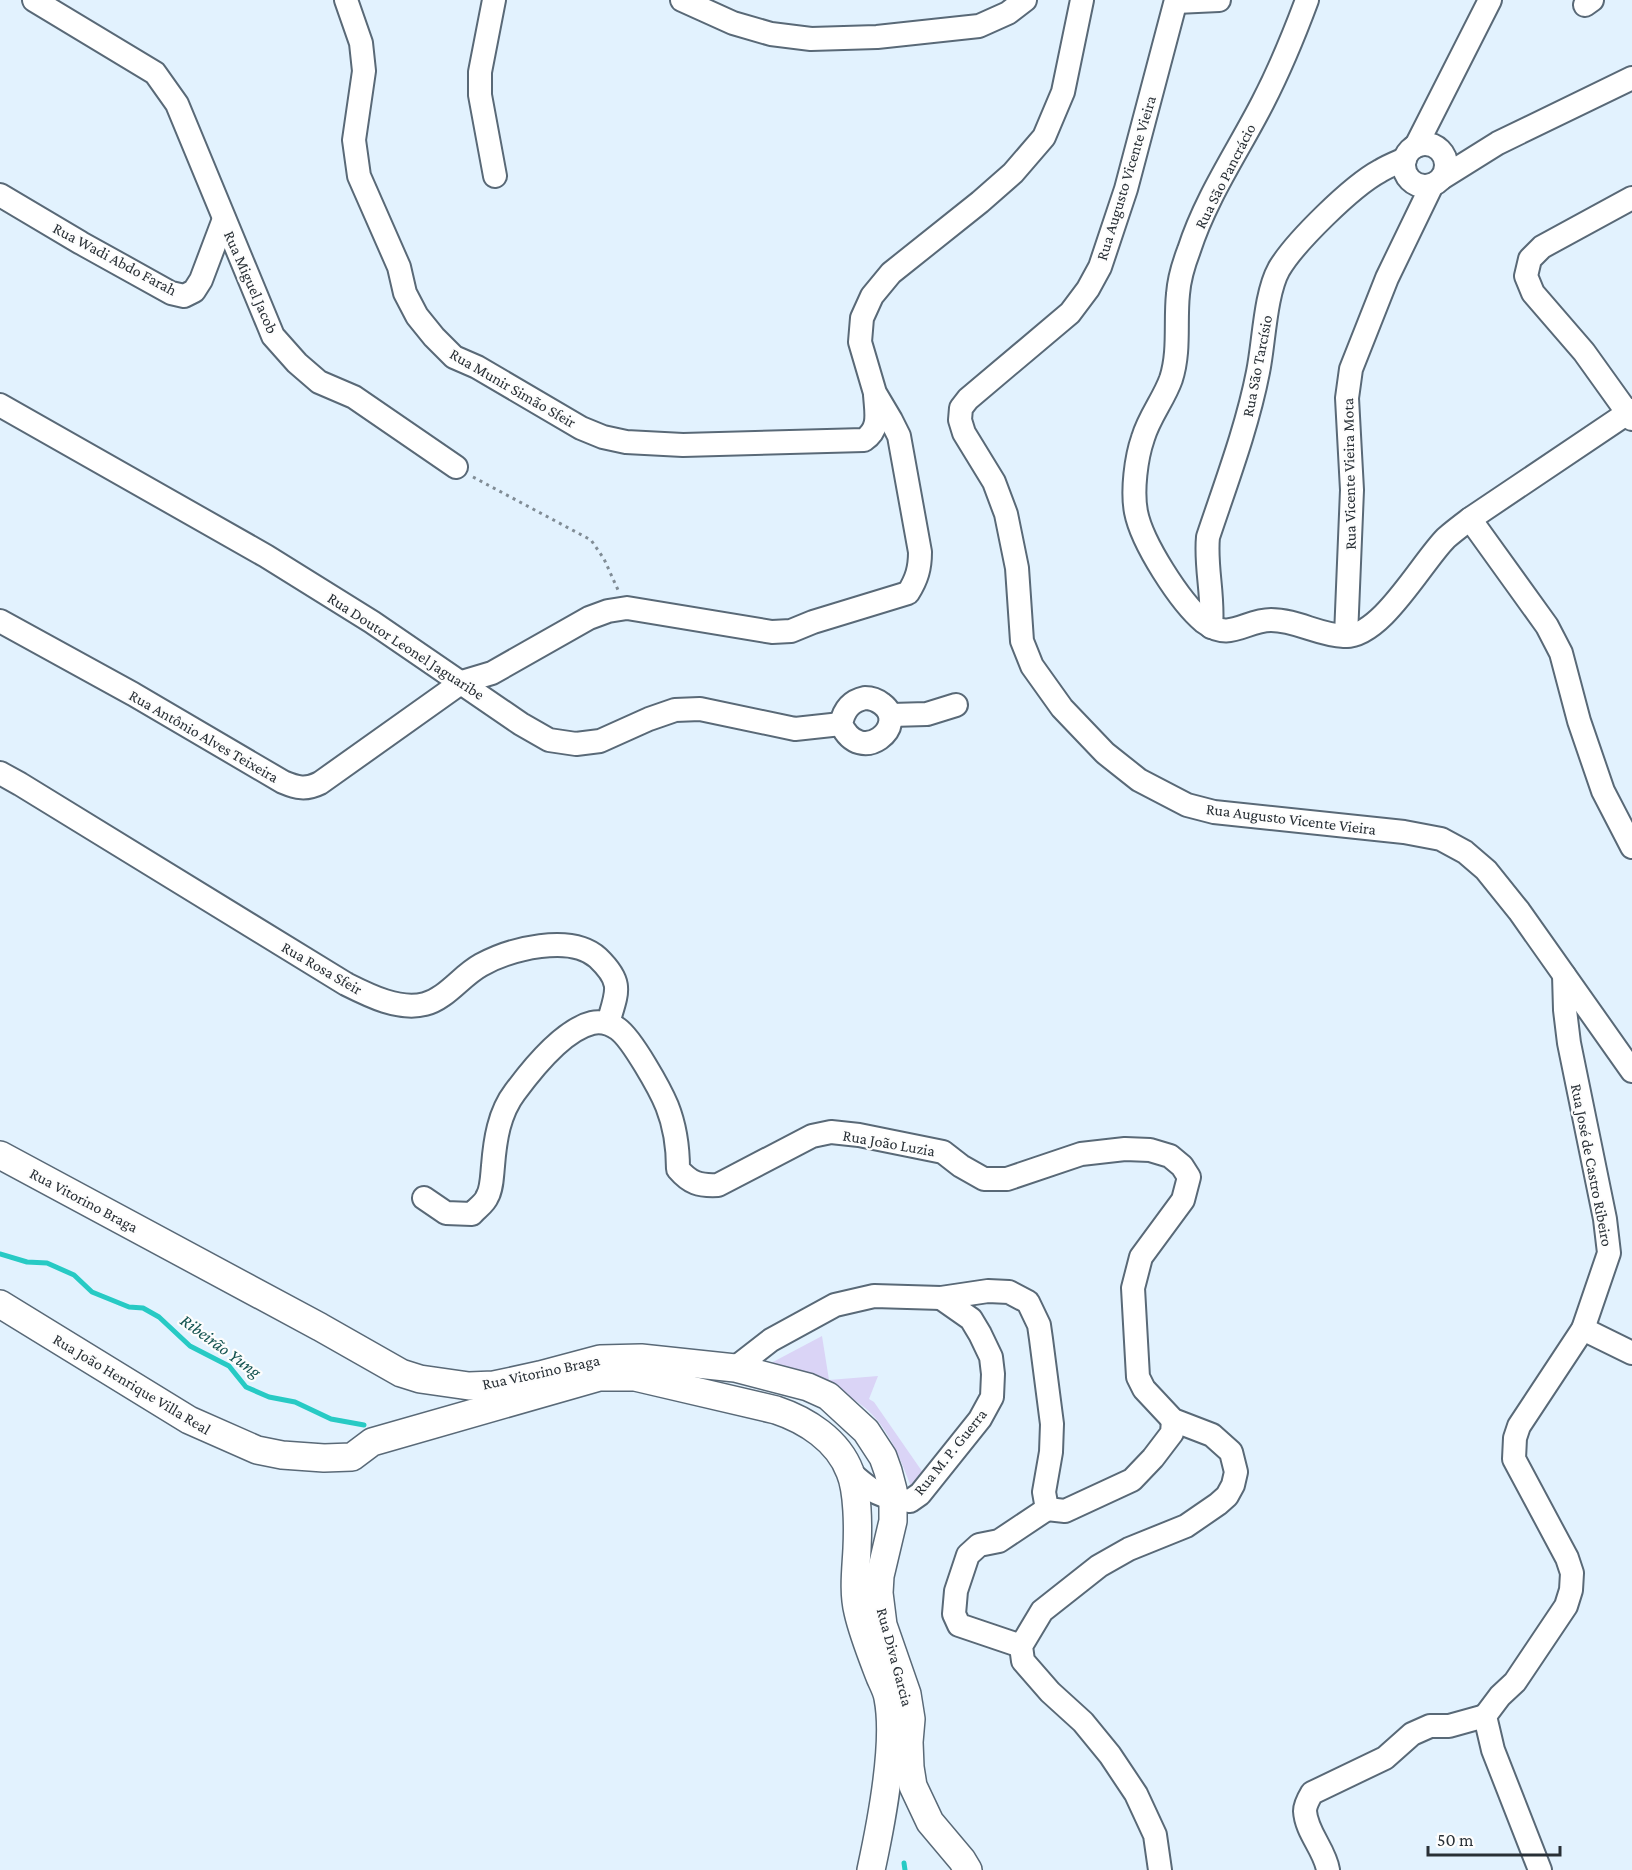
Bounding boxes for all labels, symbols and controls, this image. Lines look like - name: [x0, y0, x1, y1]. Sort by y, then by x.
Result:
- street label: Rua Augusto Vicente Vieira: [1093, 93, 1160, 263]
- street label: Rua São Pancrácio: [1191, 121, 1259, 231]
- street label: Rua Wadi Abdo Farah: [50, 219, 180, 299]
- street label: Rua Miguel Jacob: [220, 228, 281, 336]
- street label: Rua São Tarcísio: [1239, 314, 1275, 418]
- street label: Rua Munir Simão Sfeir: [447, 345, 579, 431]
- street label: Rua Vicente Vieira Mota: [1339, 397, 1359, 550]
- street label: Rua Doutor Leonel Jaguaribe: [324, 589, 487, 704]
- street label: Rua Antônio Alves Teixeira: [126, 686, 282, 786]
- street label: Rua Augusto Vicente Vieira: [1205, 800, 1378, 839]
- street label: Rua Rosa Sfeir: [279, 938, 365, 998]
- street label: Rua José de Castro Ribeiro: [1567, 1082, 1616, 1248]
- street label: Rua João Luzia: [841, 1127, 937, 1161]
- street label: Rua Vitorino Braga: [27, 1164, 141, 1237]
- water label: Ribeirão Yung: [177, 1310, 266, 1383]
- street label: Rua João Henrique Villa Real: [50, 1330, 214, 1439]
- street label: Rua Vitorino Braga: [481, 1351, 602, 1394]
- street label: Rua M. P. Guerra: [910, 1405, 990, 1498]
- street label: Rua Diva Garcia: [874, 1606, 916, 1709]
- scale bar: [1428, 1819, 1560, 1857]
- text: 50 m: [1437, 1830, 1474, 1850]

